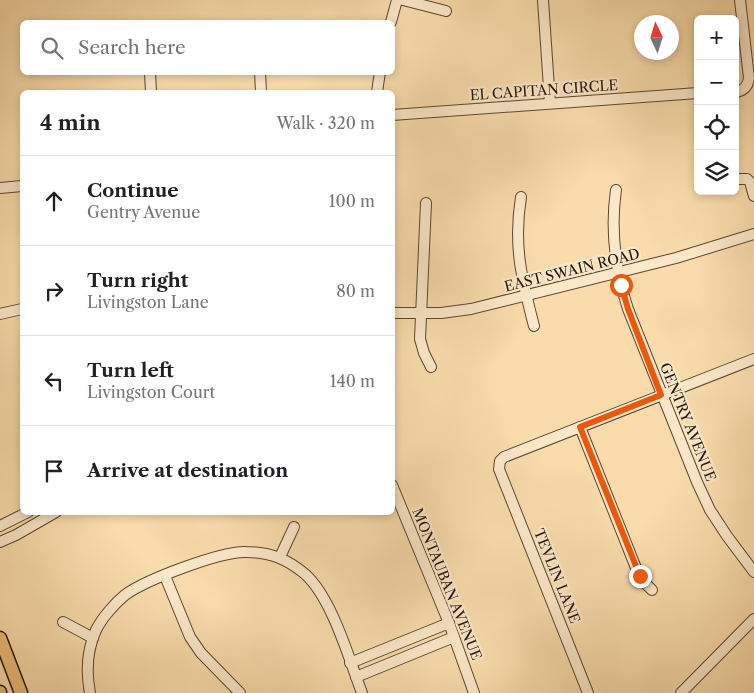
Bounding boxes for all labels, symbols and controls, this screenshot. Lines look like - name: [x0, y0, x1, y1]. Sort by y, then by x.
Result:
- north arrow: [634, 15, 679, 60]
- map controls: [694, 15, 739, 195]
- button: +: [694, 15, 739, 60]
- search box: [20, 20, 395, 75]
- icon: search: [38, 34, 66, 62]
- text: Search here: [78, 36, 186, 59]
- button: −: [694, 60, 739, 105]
- street label: EL CAPITAN CIRCLE: [469, 76, 619, 104]
- button: locate: [694, 105, 739, 150]
- text: 4 min: [40, 110, 101, 135]
- text: Walk · 320 m: [276, 113, 375, 133]
- button: layers: [694, 150, 739, 195]
- text: Continue: [87, 179, 179, 202]
- icon: ahead: [40, 187, 68, 215]
- text: 100 m: [329, 191, 375, 211]
- text: Gentry Avenue: [87, 202, 200, 222]
- street label: EAST SWAIN ROAD: [502, 244, 642, 296]
- text: Turn right: [87, 269, 188, 292]
- route start: [610, 274, 633, 297]
- icon: right: [40, 277, 68, 305]
- text: 80 m: [336, 281, 375, 301]
- text: Livingston Lane: [87, 292, 209, 312]
- text: Turn left: [87, 359, 174, 382]
- street label: GENTRY AVENUE: [656, 360, 720, 484]
- icon: left: [40, 367, 68, 395]
- text: 140 m: [330, 371, 375, 391]
- text: Livingston Court: [87, 382, 215, 402]
- icon: arrive: [40, 457, 68, 485]
- text: Arrive at destination: [87, 459, 288, 482]
- street label: MONTAUBAN AVENUE: [408, 505, 486, 663]
- street label: TEVLIN LANE: [530, 526, 584, 626]
- route end: [629, 565, 652, 588]

